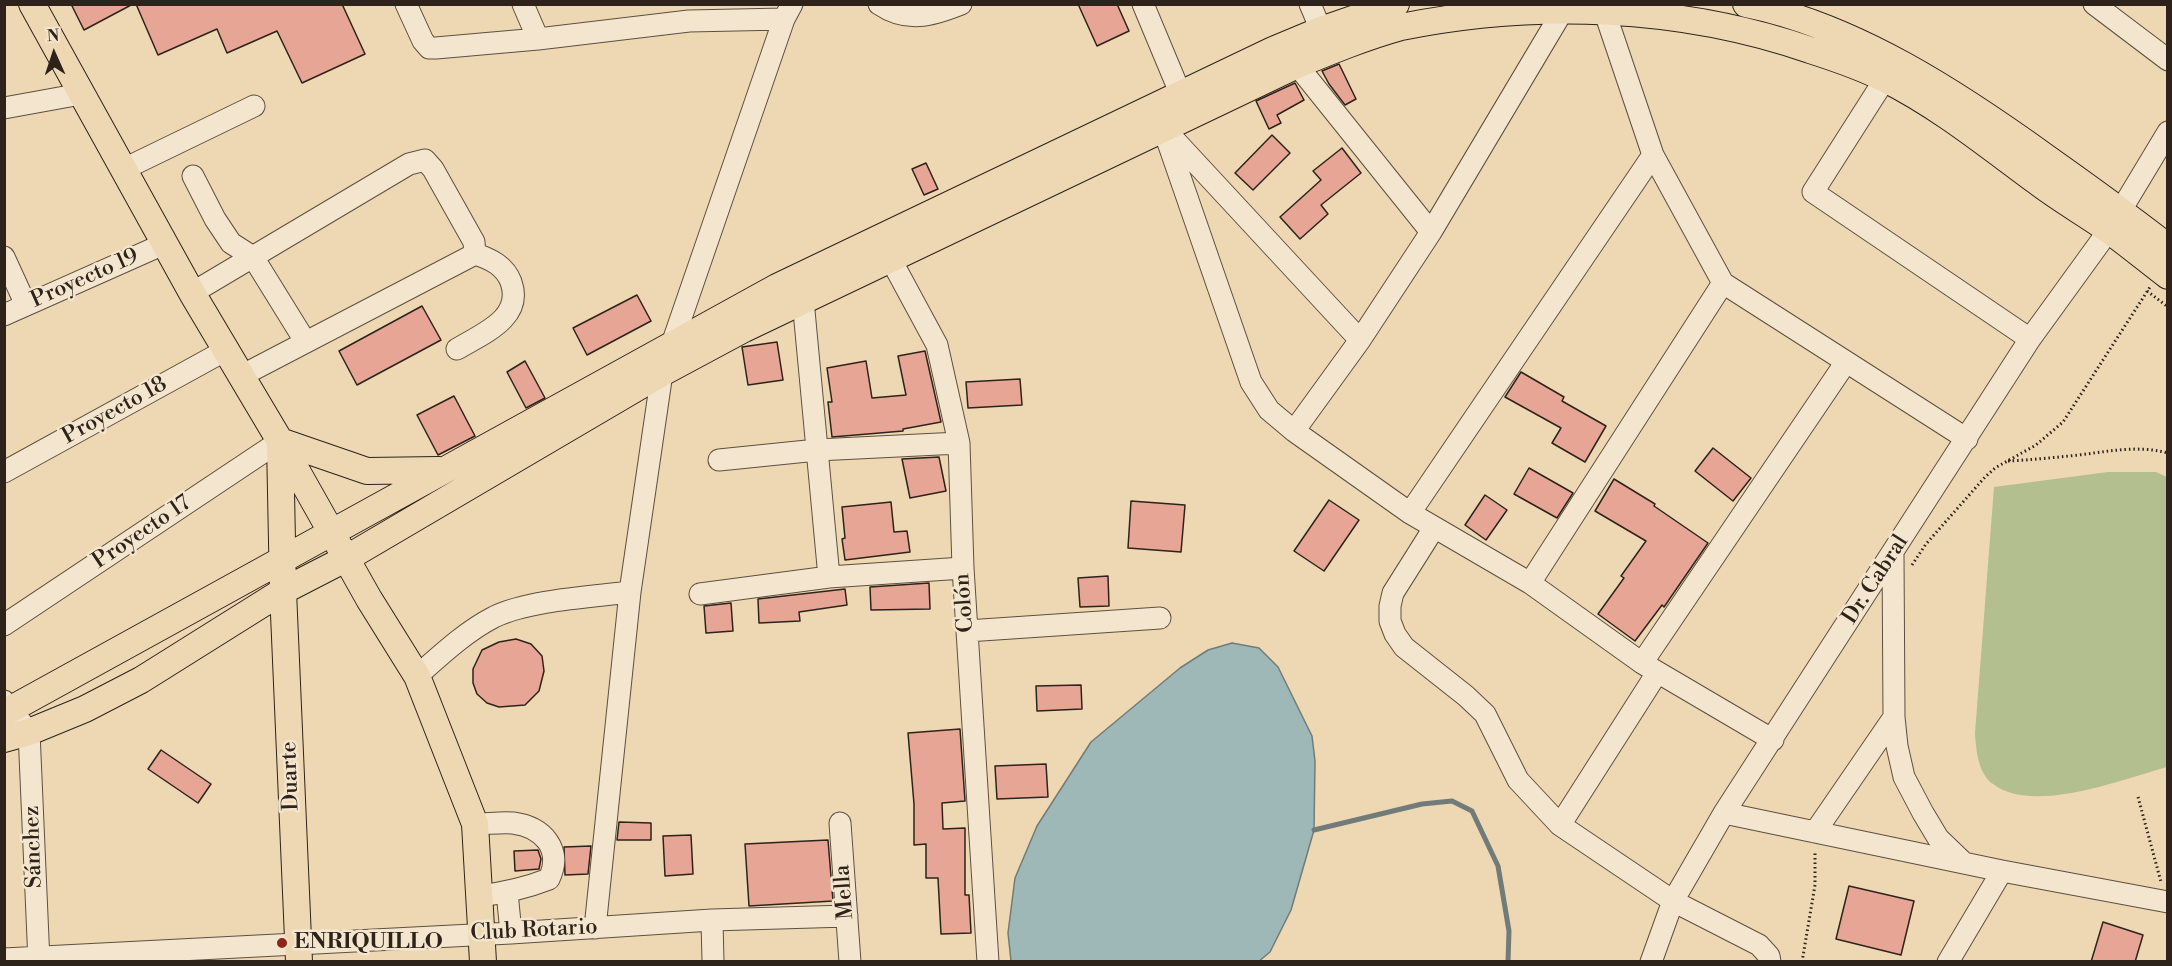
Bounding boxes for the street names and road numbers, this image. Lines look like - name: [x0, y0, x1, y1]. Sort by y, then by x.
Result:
- street label: Proyecto 19: [27, 244, 143, 314]
- street label: Proyecto 18: [58, 371, 172, 451]
- street label: Proyecto 17: [88, 491, 196, 575]
- street label: Dr. Cabral: [1837, 530, 1915, 630]
- street label: Colón: [950, 572, 980, 634]
- street label: Duarte: [277, 741, 305, 811]
- street label: Sánchez: [19, 805, 49, 889]
- street label: Mella: [830, 864, 860, 920]
- street label: Club Rotario: [470, 914, 598, 948]

